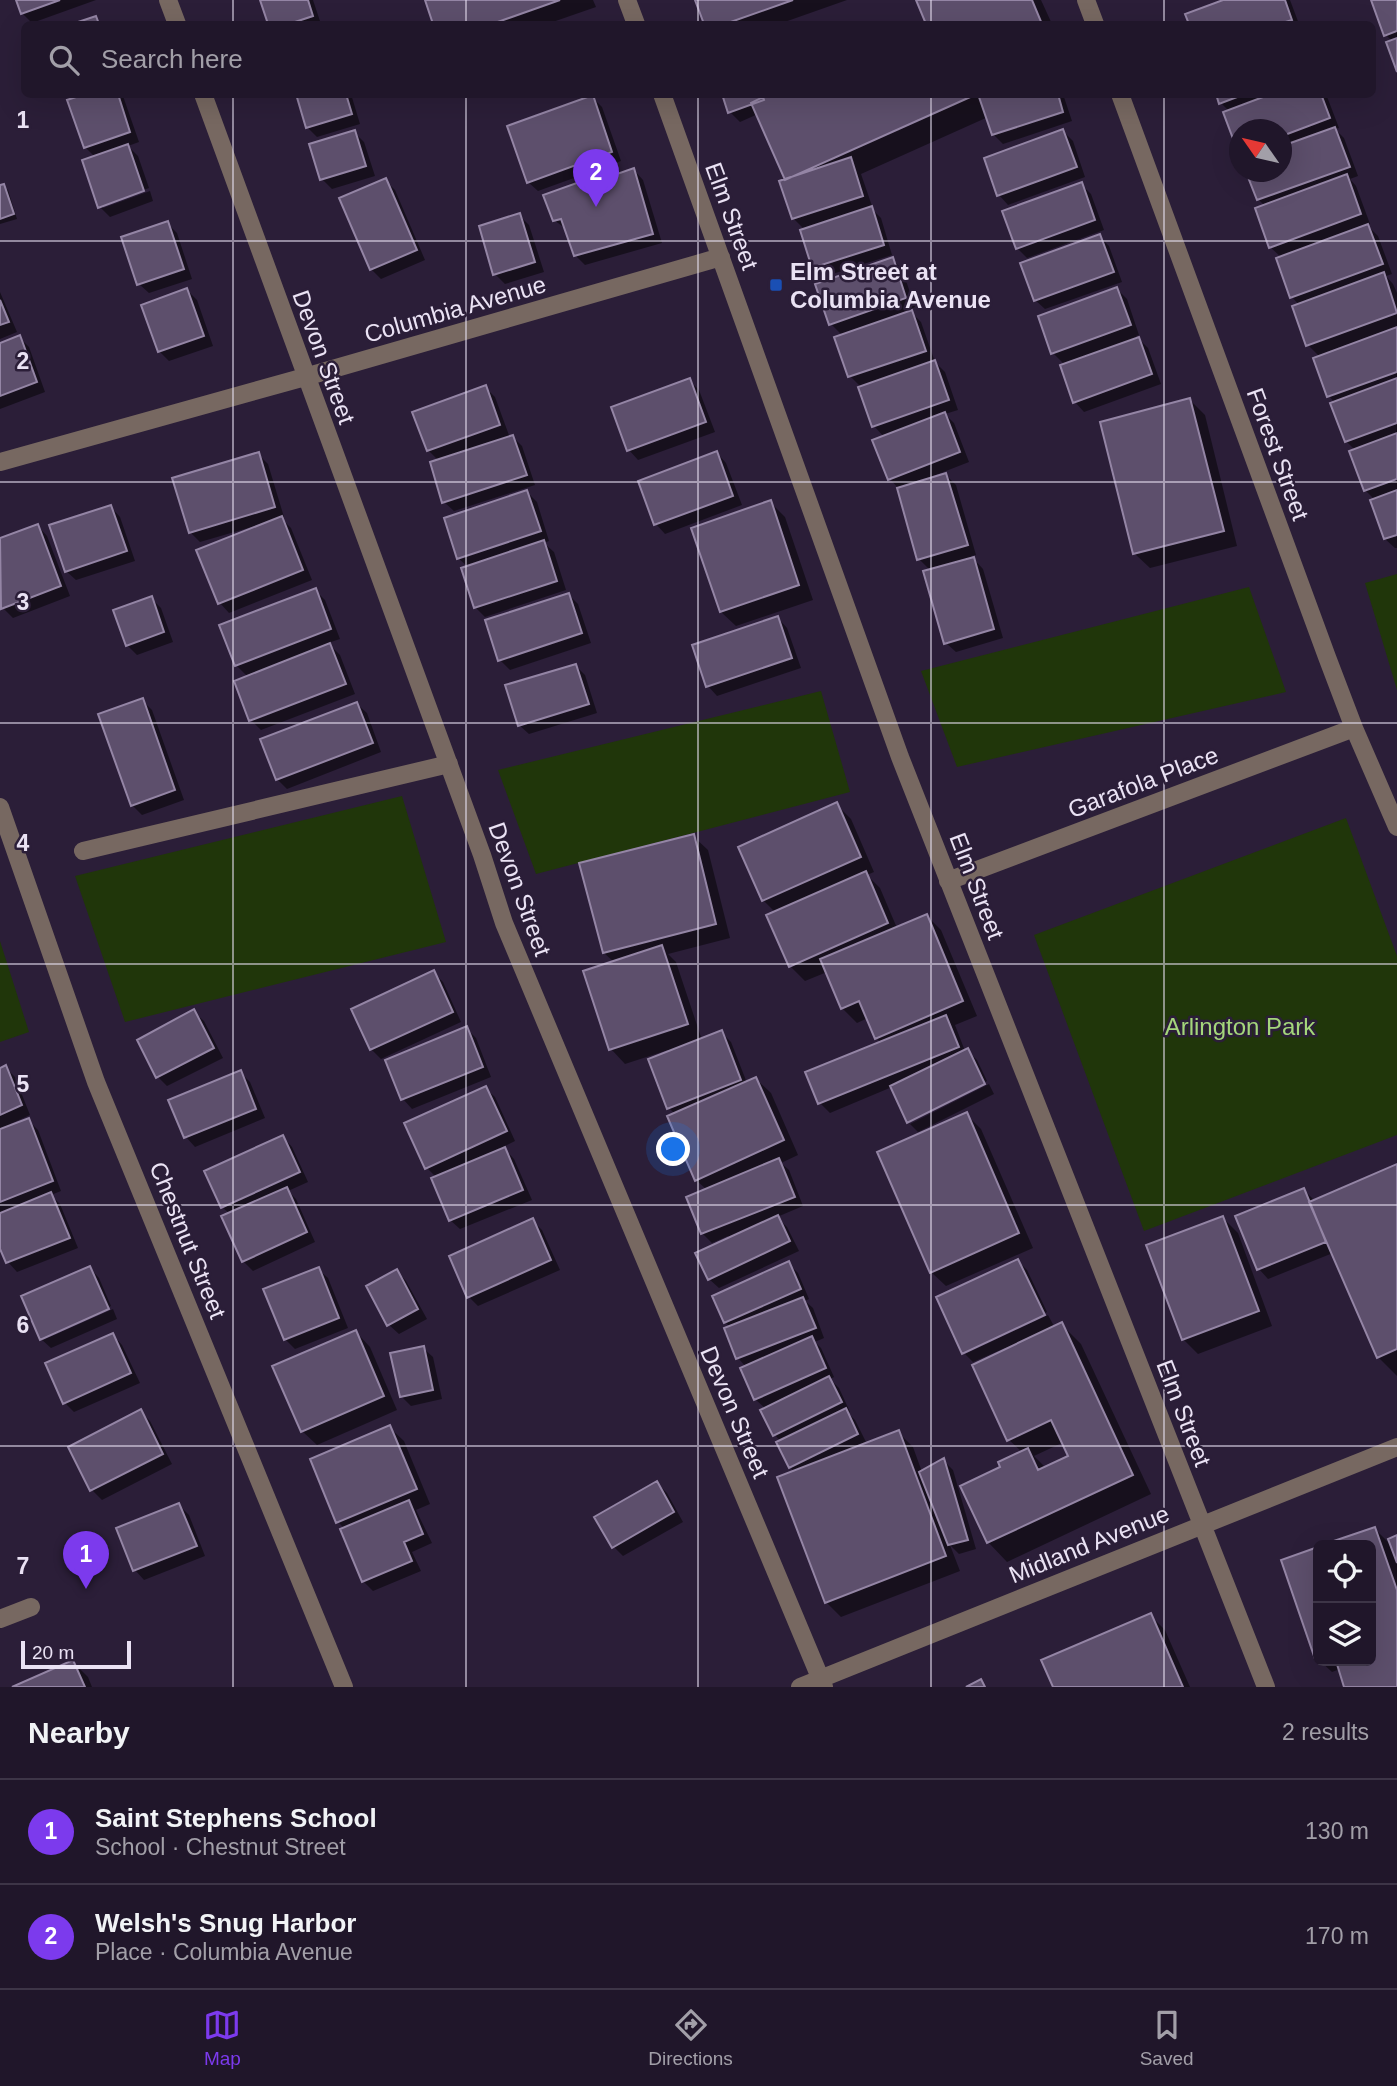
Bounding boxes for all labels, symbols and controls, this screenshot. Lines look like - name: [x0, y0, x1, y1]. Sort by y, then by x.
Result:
- search box: [21, 21, 1376, 98]
- icon: search: [45, 41, 83, 79]
- text: Search here: [101, 44, 243, 74]
- text: 1: [17, 107, 30, 133]
- north arrow: [1229, 119, 1292, 182]
- pin: 2: [573, 149, 619, 207]
- street label: Elm Street: [700, 159, 764, 274]
- place label: Elm Street at Columbia Avenue: [790, 258, 991, 313]
- street label: Columbia Avenue: [361, 270, 549, 348]
- marker: Elm Street at Columbia Avenue: [768, 277, 784, 293]
- street label: Devon Street: [287, 287, 361, 428]
- text: 2: [17, 348, 29, 374]
- street label: Forest Street: [1242, 384, 1315, 524]
- text: 3: [17, 589, 29, 615]
- street label: Garafola Place: [1064, 741, 1222, 823]
- street label: Devon Street: [483, 819, 557, 960]
- street label: Elm Street: [944, 829, 1010, 943]
- text: 4: [17, 830, 30, 856]
- park label: Arlington Park: [1165, 1013, 1316, 1040]
- text: 5: [17, 1071, 30, 1097]
- your location: [656, 1132, 690, 1166]
- street label: Chestnut Street: [144, 1158, 232, 1323]
- text: 6: [17, 1312, 29, 1338]
- street label: Devon Street: [695, 1342, 775, 1482]
- street label: Elm Street: [1151, 1356, 1217, 1470]
- street label: Midland Avenue: [1005, 1500, 1173, 1588]
- pin: 1: [63, 1531, 109, 1589]
- map controls: [1313, 1540, 1376, 1666]
- button: locate: [1313, 1540, 1376, 1603]
- text: 7: [17, 1553, 29, 1579]
- button: layers: [1313, 1603, 1376, 1666]
- scale bar: [21, 1638, 131, 1670]
- text: 20 m: [32, 1642, 74, 1663]
- text: Nearby: [28, 1716, 130, 1749]
- text: 2 results: [1282, 1719, 1369, 1745]
- text: Saint Stephens School: [95, 1803, 377, 1833]
- text: 1: [45, 1818, 57, 1844]
- text: 130 m: [1305, 1818, 1369, 1844]
- text: School · Chestnut Street: [95, 1834, 346, 1860]
- text: Welsh's Snug Harbor: [95, 1908, 356, 1938]
- text: 2: [45, 1923, 57, 1949]
- text: 170 m: [1305, 1923, 1369, 1949]
- text: Place · Columbia Avenue: [95, 1939, 353, 1965]
- tab: Map: [203, 2006, 241, 2070]
- tab: Directions: [648, 2006, 733, 2070]
- tab: Saved: [1140, 2006, 1194, 2070]

